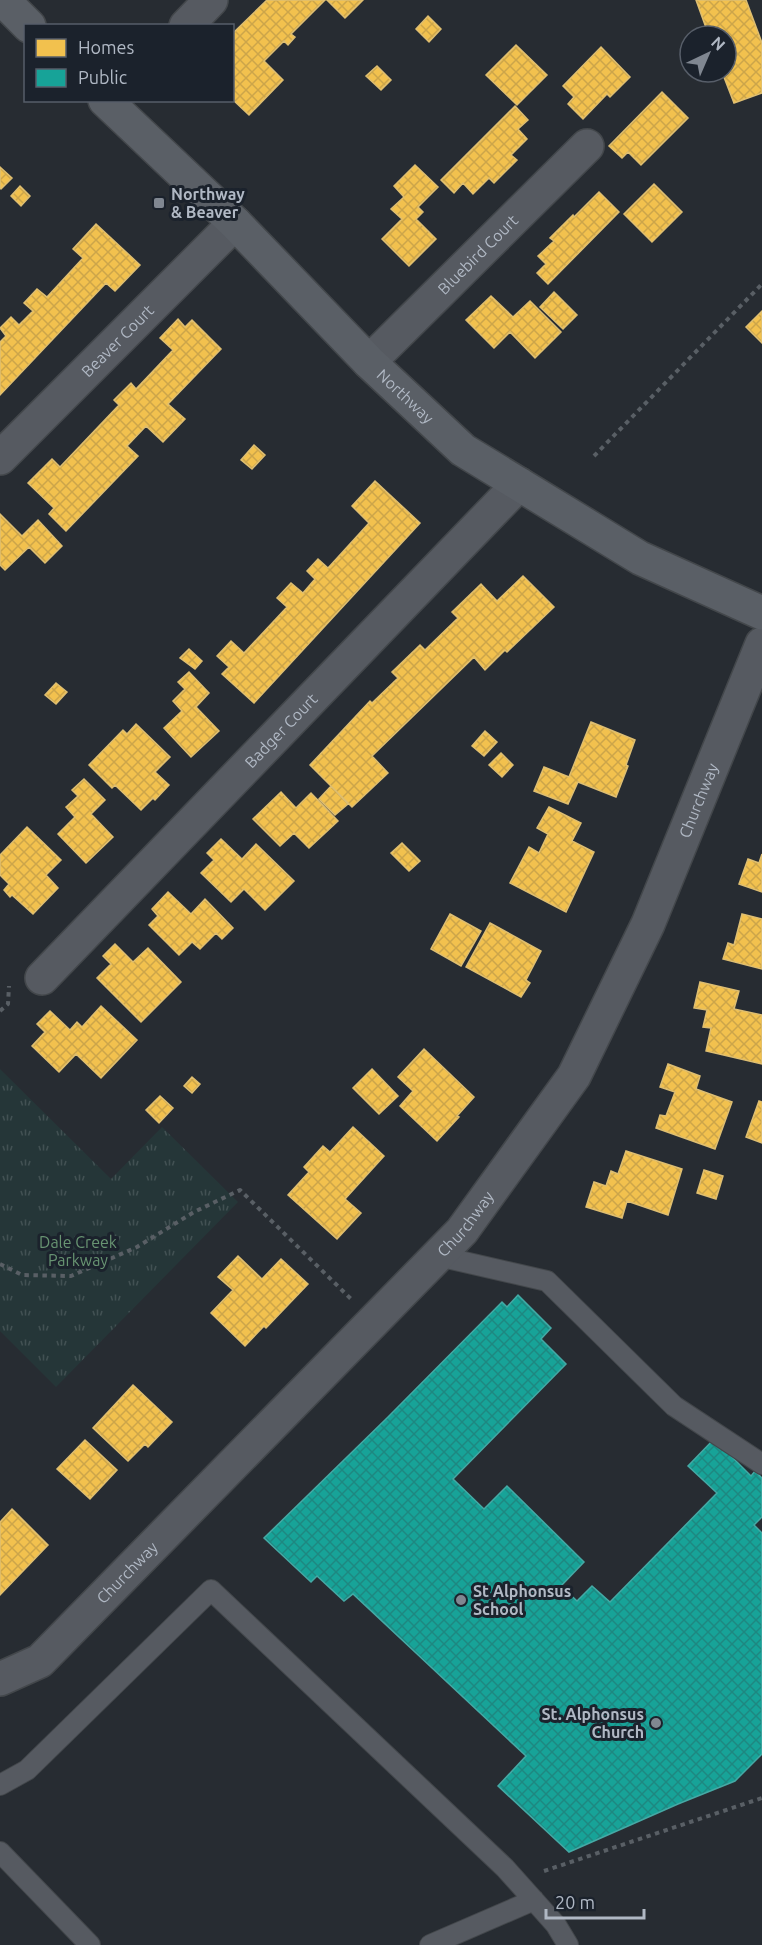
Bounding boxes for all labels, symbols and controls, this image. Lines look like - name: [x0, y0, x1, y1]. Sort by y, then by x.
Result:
- legend: [24, 24, 234, 102]
- north arrow: [678, 24, 738, 84]
- text: N: [708, 33, 729, 54]
- text: Homes: [78, 37, 135, 57]
- text: Public: [78, 67, 127, 87]
- place label: Northway & Beaver: [171, 185, 245, 221]
- marker: Northway & Beaver: [152, 196, 166, 210]
- street label: Bluebird Court: [434, 210, 522, 298]
- street label: Beaver Court: [78, 300, 158, 380]
- street label: Northway: [374, 365, 438, 427]
- street label: Badger Court: [241, 689, 321, 771]
- street label: Churchway: [675, 760, 722, 840]
- street label: Churchway: [433, 1187, 497, 1260]
- park label: Dale Creek Parkway: [39, 1233, 117, 1269]
- street label: Churchway: [93, 1538, 161, 1607]
- place label: St Alphonsus School: [473, 1582, 571, 1618]
- marker: St Alphonsus School: [454, 1593, 468, 1607]
- place label: St. Alphonsus Church: [542, 1705, 644, 1741]
- marker: St. Alphonsus Church: [649, 1716, 663, 1730]
- scale bar: [546, 1882, 644, 1920]
- text: 20 m: [555, 1892, 595, 1912]

